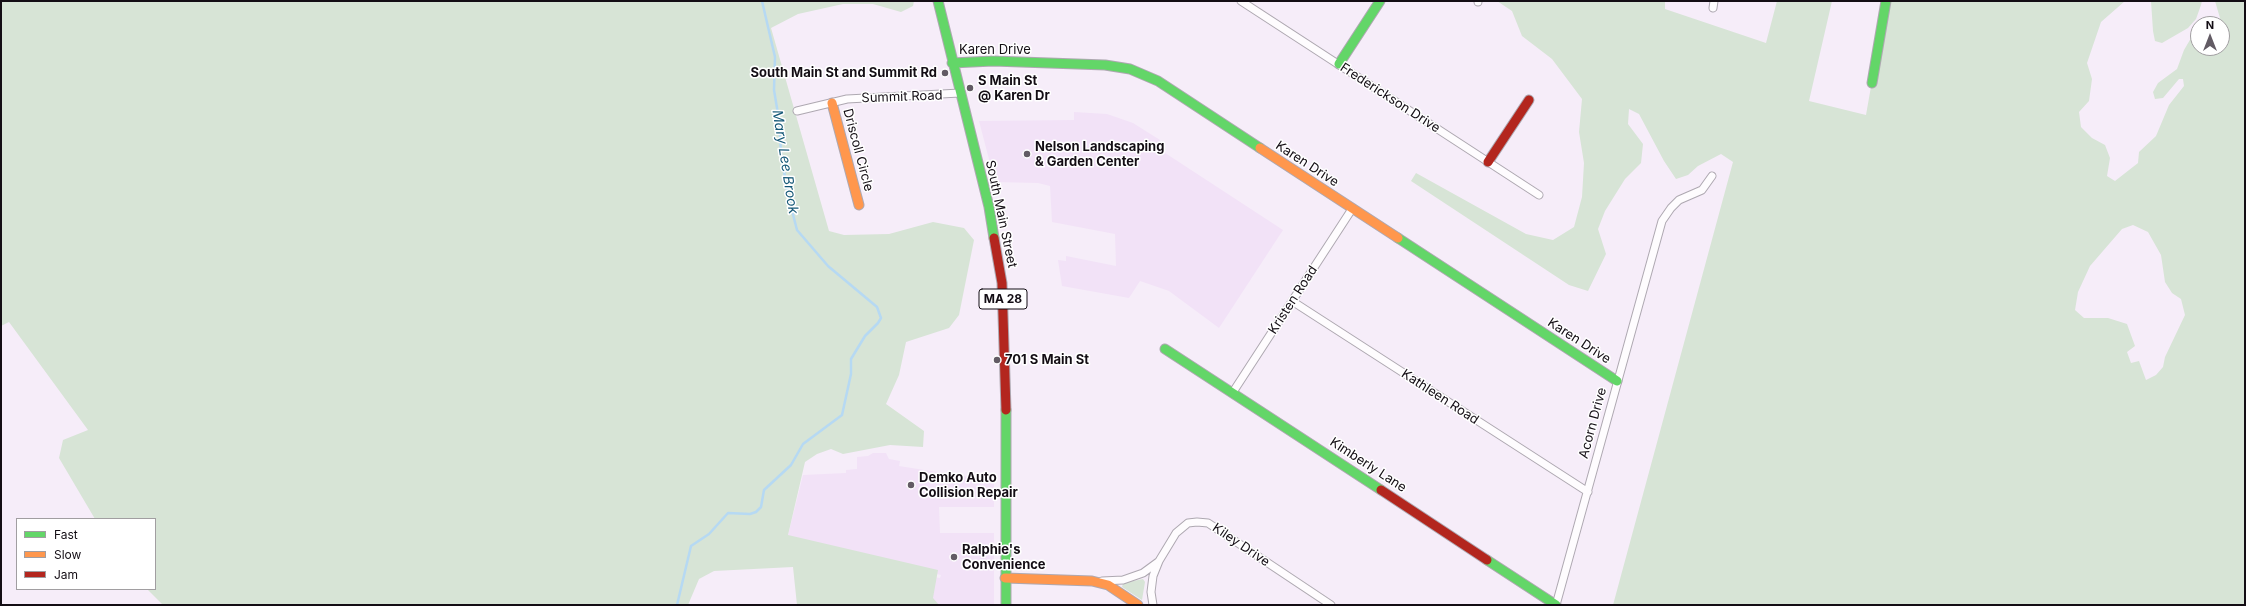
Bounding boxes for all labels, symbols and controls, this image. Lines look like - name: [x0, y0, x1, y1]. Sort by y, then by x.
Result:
- north arrow: [2190, 16, 2230, 56]
- text: N: [2206, 18, 2214, 32]
- street label: Karen Drive: [959, 42, 1031, 58]
- street label: Frederickson Drive: [1337, 60, 1443, 136]
- place label: South Main St and Summit Rd: [751, 65, 937, 81]
- marker: South Main St and Summit Rd: [940, 68, 950, 78]
- place label: S Main St @ Karen Dr: [978, 73, 1050, 104]
- marker: S Main St @ Karen Dr: [965, 83, 975, 93]
- street label: Summit Road: [861, 88, 943, 106]
- street label: Driscoll Circle: [839, 107, 877, 193]
- water label: Mary Lee Brook: [768, 109, 802, 215]
- street label: Karen Drive: [1273, 138, 1341, 190]
- place label: Nelson Landscaping & Garden Center: [1035, 139, 1164, 170]
- marker: Nelson Landscaping & Garden Center: [1022, 149, 1032, 159]
- street label: South Main Street: [982, 159, 1020, 269]
- street label: Kristen Road: [1265, 263, 1321, 337]
- road number: MA 28: [979, 289, 1027, 309]
- street label: Karen Drive: [1545, 315, 1613, 367]
- place label: 701 S Main St: [1005, 352, 1089, 368]
- marker: 701 S Main St: [992, 355, 1002, 365]
- street label: Kathleen Road: [1398, 366, 1482, 428]
- street label: Acorn Drive: [1576, 386, 1610, 460]
- street label: Kimberly Lane: [1327, 434, 1409, 496]
- place label: Demko Auto Collision Repair: [919, 470, 1018, 501]
- marker: Demko Auto Collision Repair: [906, 480, 916, 490]
- legend: [16, 518, 156, 590]
- street label: Kiley Drive: [1209, 520, 1273, 570]
- text: Fast: [54, 527, 78, 542]
- place label: Ralphie's Convenience: [962, 542, 1046, 573]
- text: Slow: [54, 547, 81, 562]
- marker: Ralphie's Convenience: [949, 552, 959, 562]
- text: Jam: [54, 567, 78, 582]

